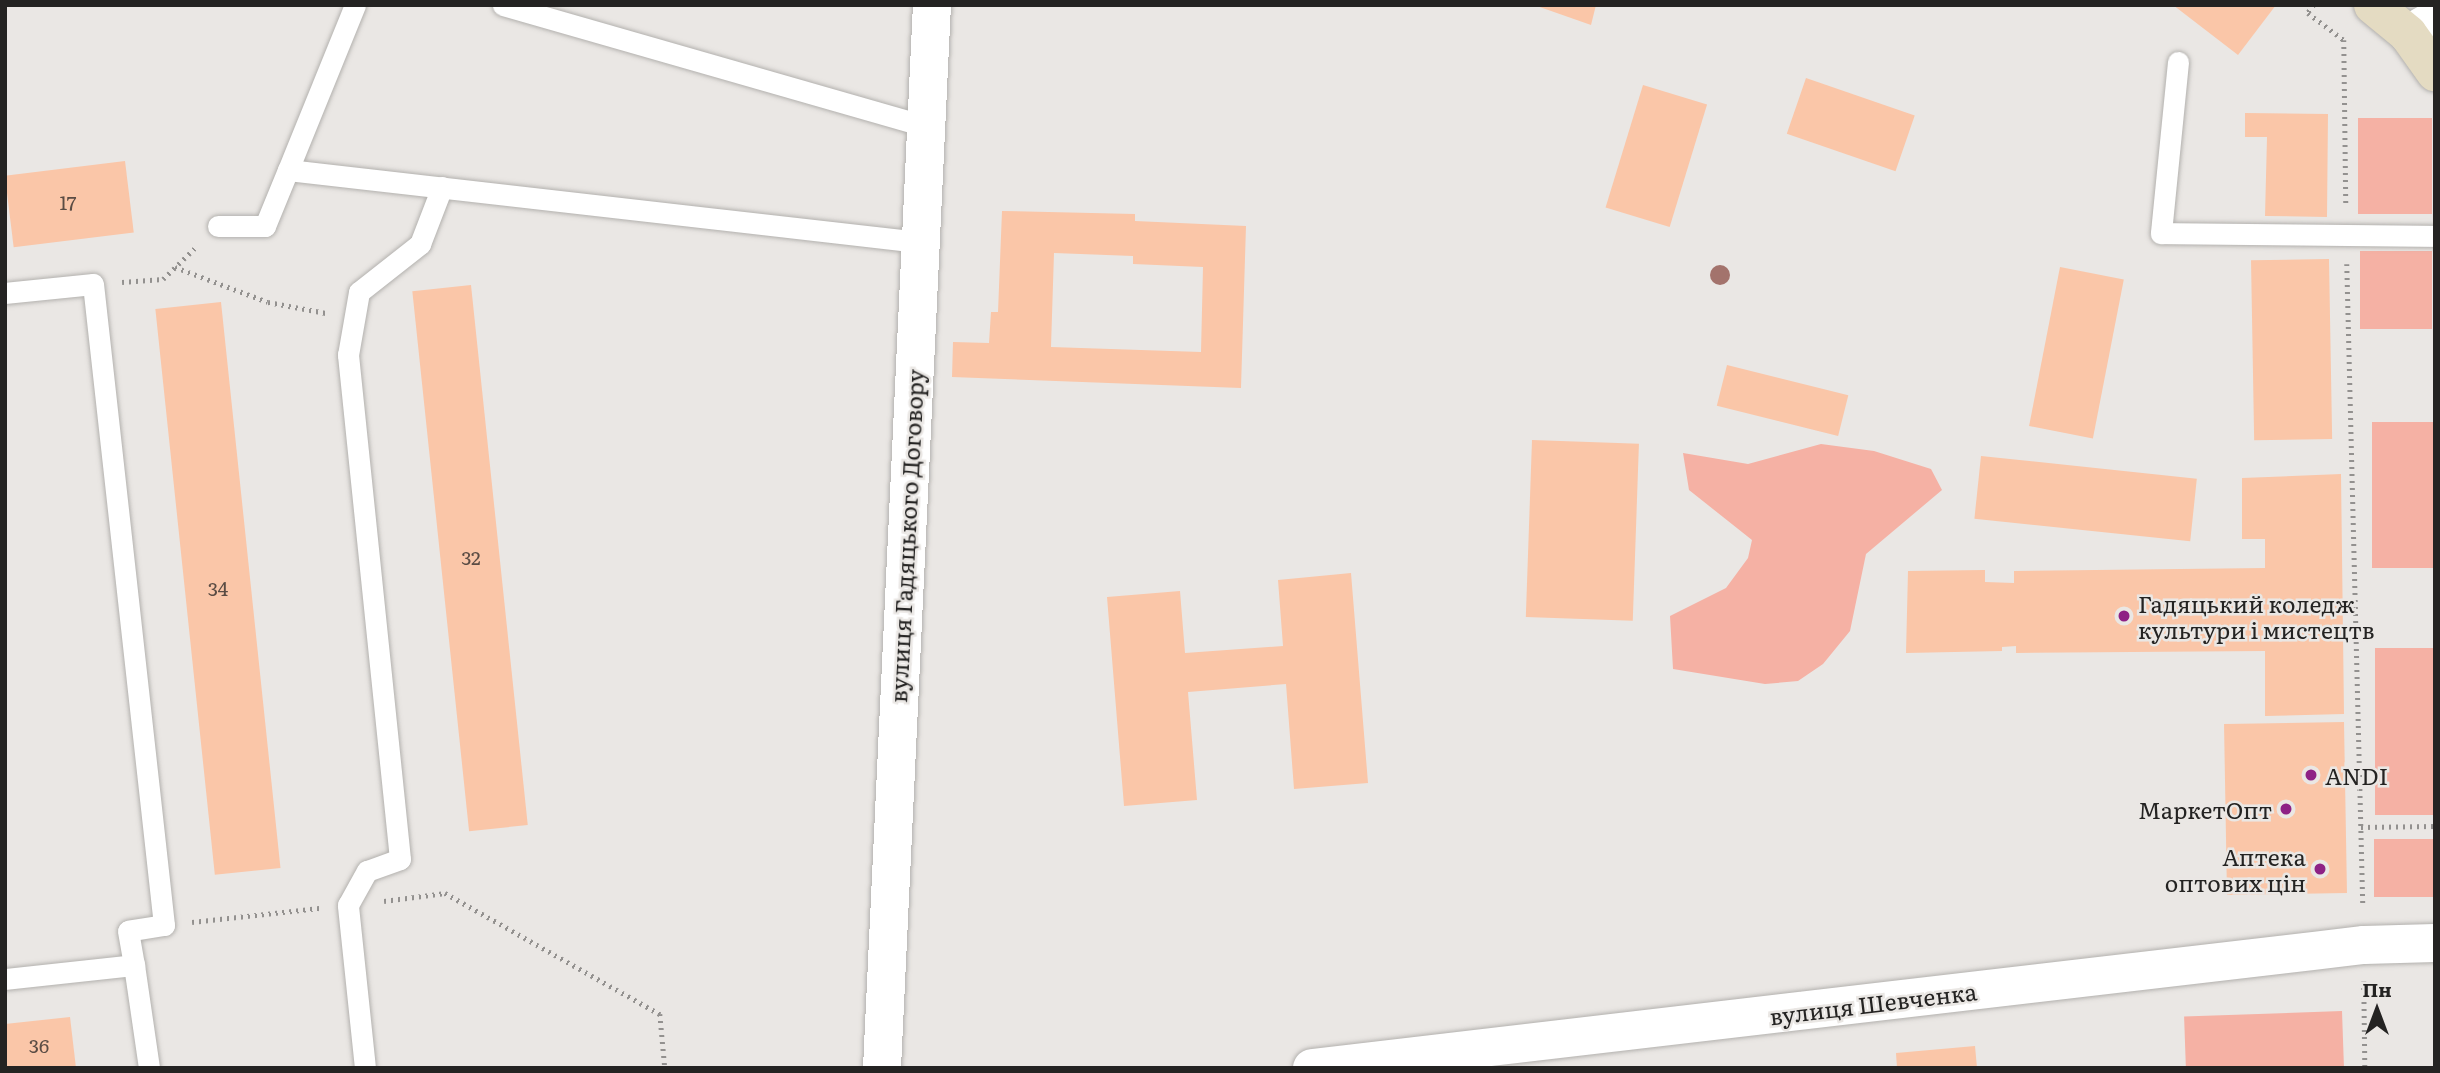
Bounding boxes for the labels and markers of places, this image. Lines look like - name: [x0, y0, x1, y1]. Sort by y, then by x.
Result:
- place label: Гадяцький коледж культури і мистецтв: [2138, 589, 2375, 643]
- marker: Гадяцький коледж культури і мистецтв: [2116, 608, 2132, 624]
- place label: ANDI: [2325, 761, 2388, 789]
- marker: ANDI: [2303, 767, 2319, 783]
- place label: МаркетОпт: [2138, 795, 2272, 823]
- marker: МаркетОпт: [2278, 801, 2294, 817]
- place label: Аптека оптових цін: [2165, 842, 2306, 896]
- marker: Аптека оптових цін: [2312, 861, 2328, 877]

